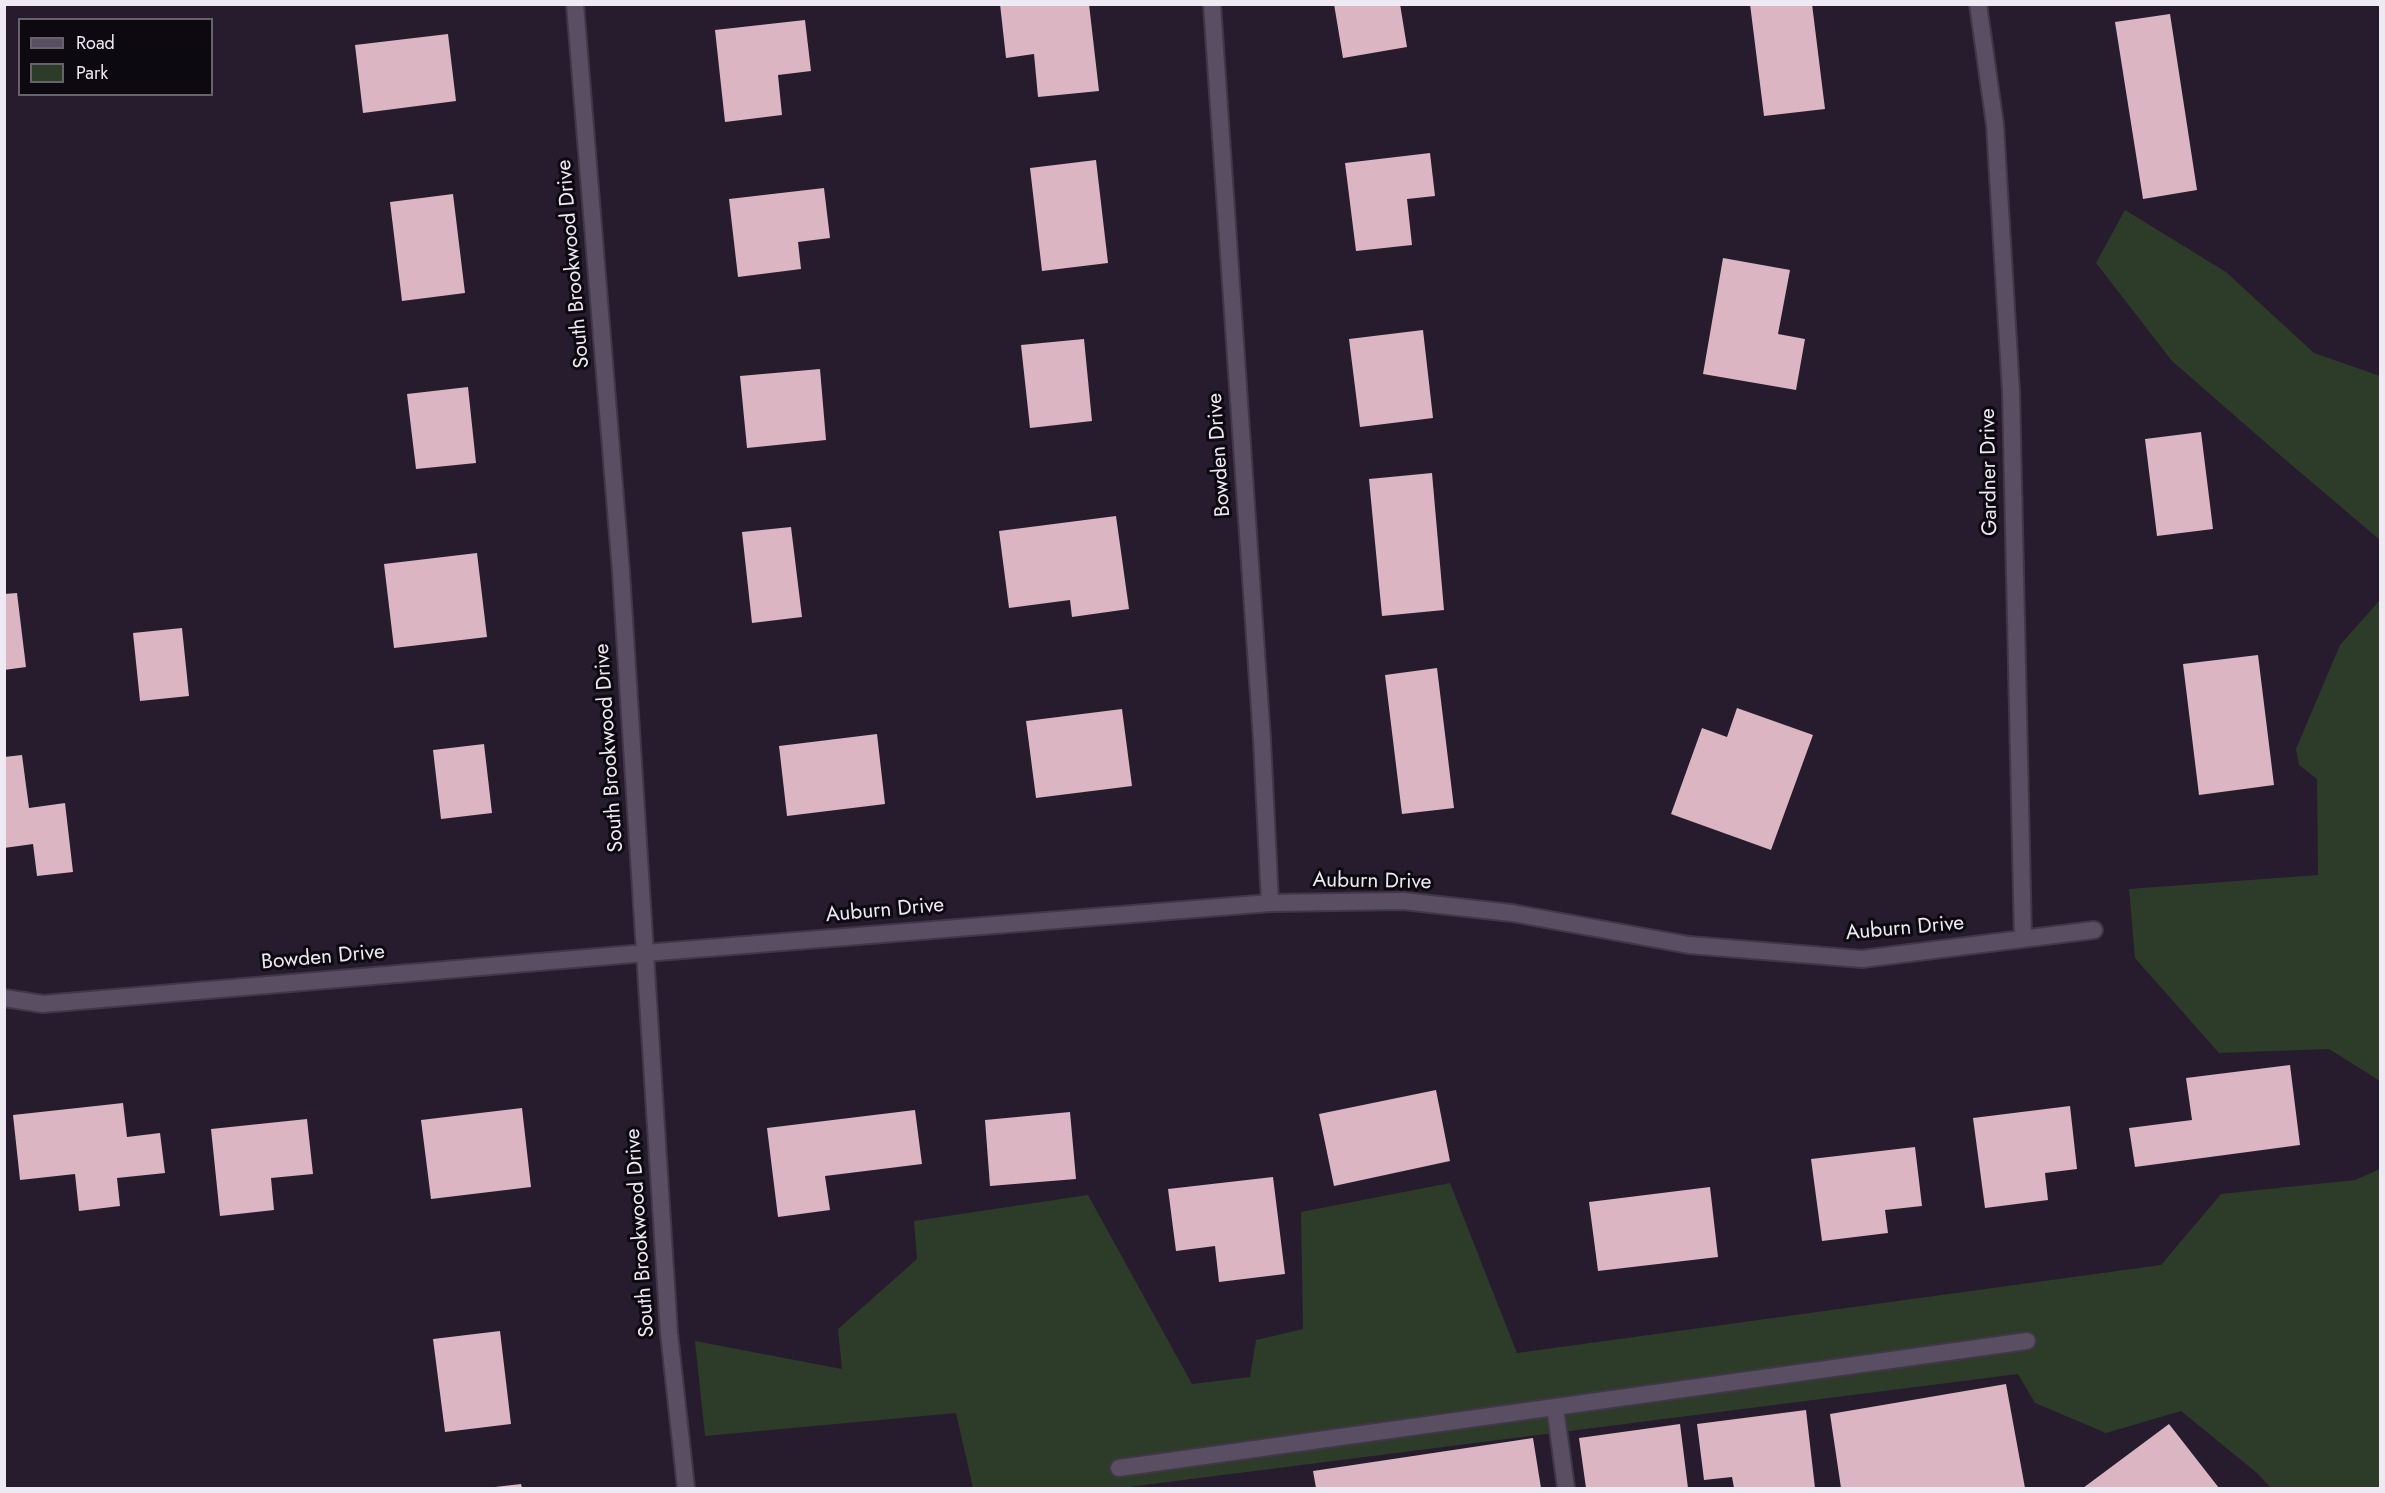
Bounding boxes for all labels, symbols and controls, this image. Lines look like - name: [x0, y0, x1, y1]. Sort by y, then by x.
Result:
- legend: [18, 18, 213, 96]
- text: Road: [76, 30, 115, 56]
- text: Park: [76, 60, 108, 86]
- street label: South Brookwood Drive: [552, 159, 596, 369]
- street label: Bowden Drive: [1203, 392, 1237, 518]
- street label: Gardner Drive: [1976, 408, 2004, 536]
- street label: South Brookwood Drive: [590, 643, 630, 853]
- street label: Auburn Drive: [1312, 868, 1432, 896]
- street label: Auburn Drive: [825, 893, 945, 929]
- street label: Auburn Drive: [1845, 911, 1965, 947]
- street label: Bowden Drive: [260, 940, 386, 976]
- street label: South Brookwood Drive: [621, 1128, 661, 1338]

